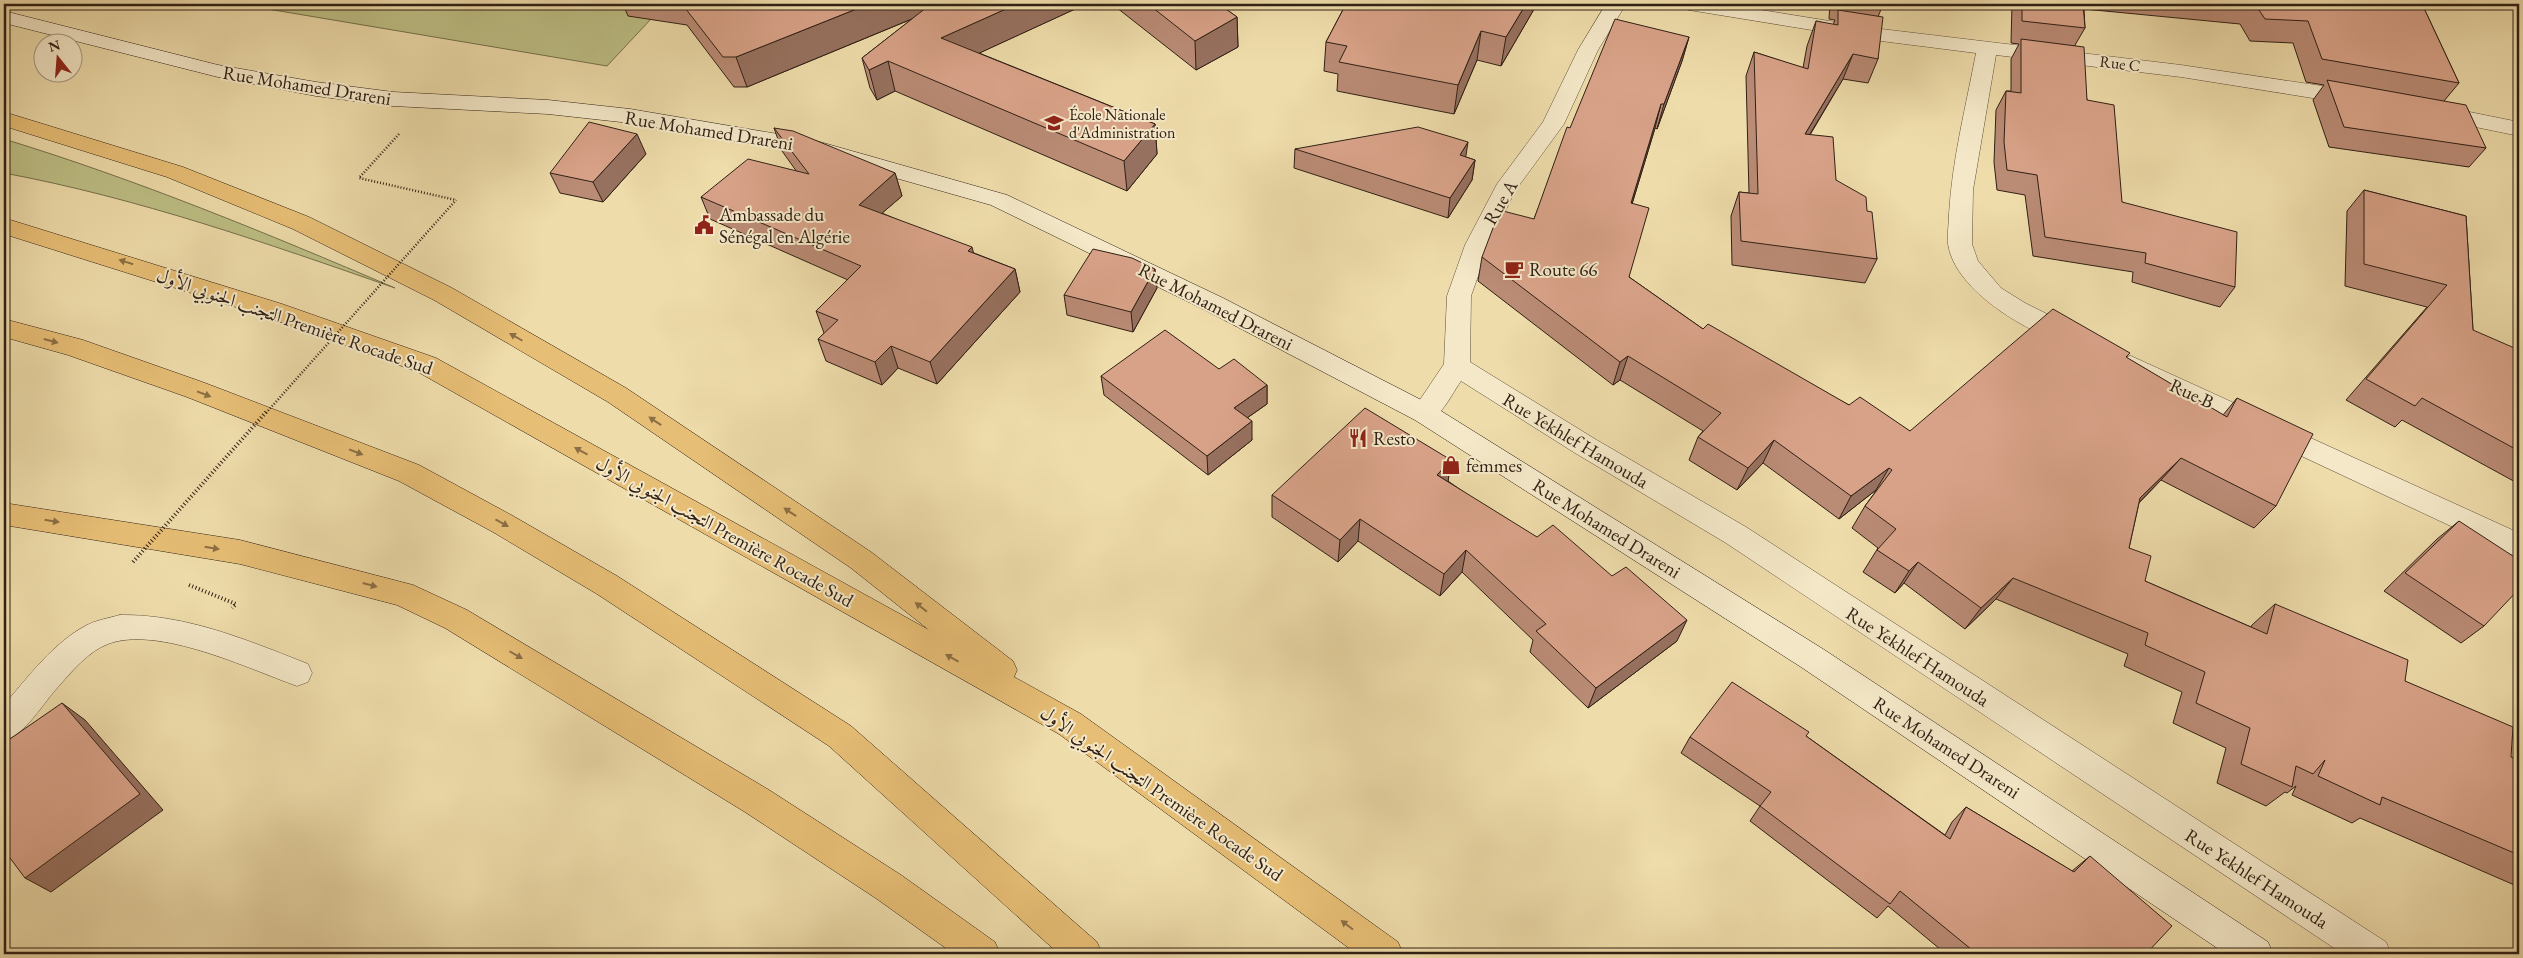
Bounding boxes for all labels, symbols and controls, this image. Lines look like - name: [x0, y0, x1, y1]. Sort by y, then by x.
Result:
- north arrow: [32, 32, 82, 82]
- text: N: [46, 35, 63, 56]
- street label: Rue C: [2098, 51, 2141, 76]
- street label: Rue Mohamed Drareni: [221, 60, 393, 111]
- place label: École Nationale d'Administration: [1069, 104, 1176, 143]
- street label: Rue Mohamed Drareni: [623, 105, 795, 156]
- school or university icon: École Nationale d'Administration: [1043, 112, 1065, 134]
- street label: Rue A: [1478, 175, 1524, 229]
- place label: Ambassade du Sénégal en Algérie: [718, 202, 850, 249]
- public building icon: Ambassade du Sénégal en Algérie: [693, 214, 715, 236]
- street label: Rue Mohamed Drareni: [1134, 257, 1298, 356]
- place label: Route 66: [1529, 257, 1597, 282]
- one-way arrow: [118, 258, 133, 266]
- cafe icon: Route 66: [1503, 258, 1525, 280]
- street label: التجنب الجنوبي الأول Première Rocade Sud: [152, 261, 437, 384]
- one-way arrow: [510, 332, 523, 341]
- one-way arrow: [43, 337, 58, 345]
- street label: Rue B: [2166, 372, 2218, 414]
- street label: Rue Yekhlef Hamouda: [1498, 387, 1654, 494]
- one-way arrow: [197, 390, 212, 398]
- one-way arrow: [648, 416, 662, 426]
- place label: Resto: [1373, 426, 1415, 451]
- restaurant icon: Resto: [1347, 427, 1369, 449]
- one-way arrow: [574, 447, 589, 455]
- one-way arrow: [349, 448, 364, 456]
- street label: التجنب الجنوبي الأول Première Rocade Sud: [590, 449, 859, 616]
- place label: femmes: [1466, 453, 1522, 478]
- shop icon: femmes: [1440, 454, 1462, 476]
- street label: Rue Mohamed Drareni: [1528, 473, 1686, 584]
- one-way arrow: [783, 507, 797, 517]
- one-way arrow: [44, 517, 60, 525]
- one-way arrow: [494, 519, 509, 527]
- one-way arrow: [205, 544, 221, 552]
- one-way arrow: [363, 581, 378, 589]
- street label: Rue Yekhlef Hamouda: [1841, 601, 1995, 712]
- one-way arrow: [915, 602, 928, 612]
- one-way arrow: [510, 650, 523, 659]
- one-way arrow: [945, 654, 960, 662]
- street label: Rue Mohamed Drareni: [1869, 691, 2025, 804]
- street label: التجنب الجنوبي الأول Première Rocade Sud: [1034, 699, 1289, 890]
- street label: Rue Yekhlef Hamouda: [2180, 823, 2334, 934]
- one-way arrow: [1340, 920, 1354, 930]

